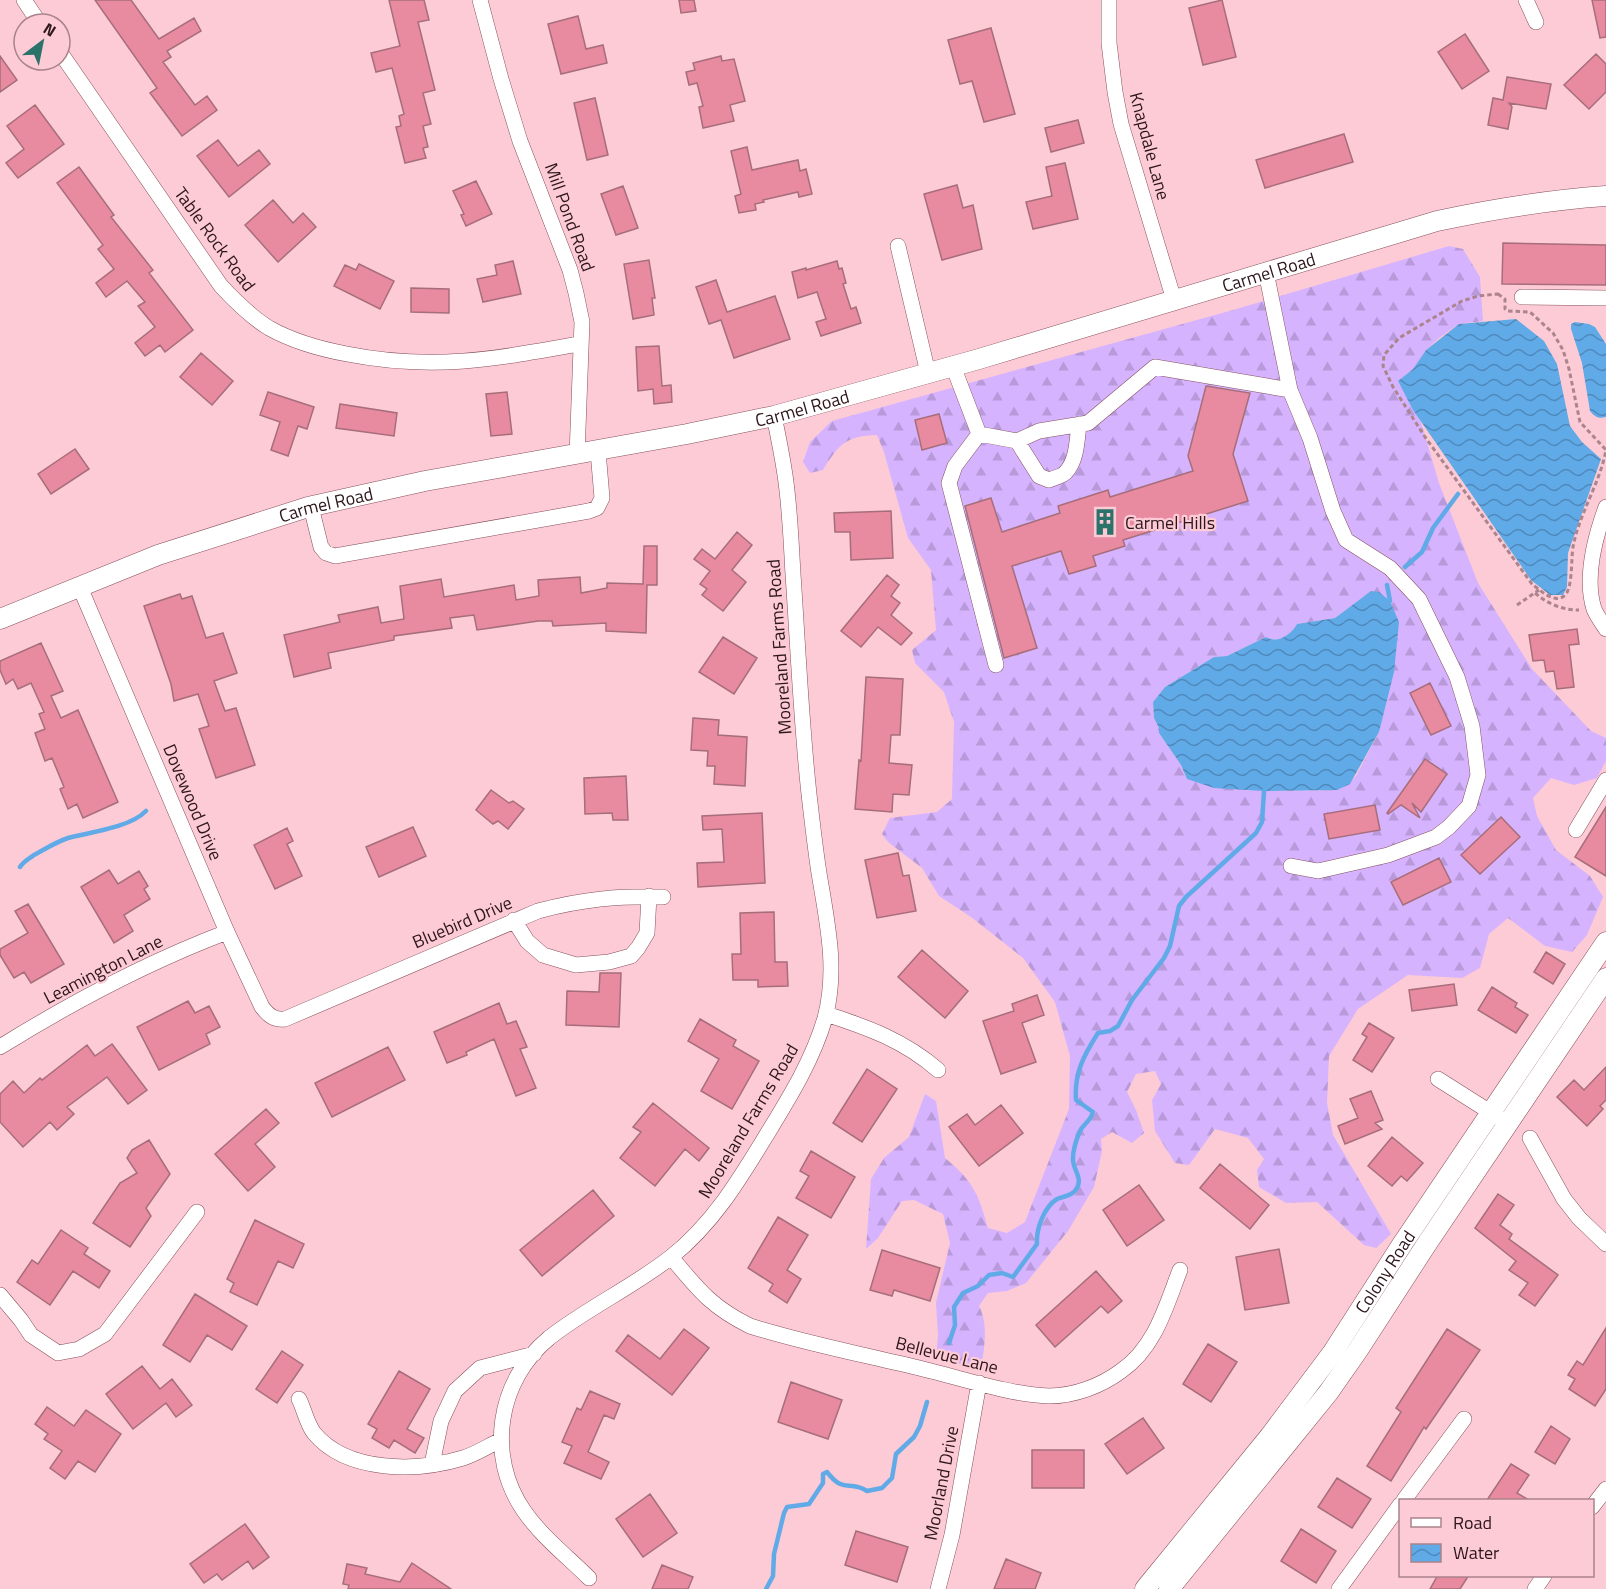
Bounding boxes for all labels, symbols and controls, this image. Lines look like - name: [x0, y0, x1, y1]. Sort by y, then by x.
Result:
- north arrow: [12, 12, 72, 72]
- text: N: [39, 16, 61, 42]
- street label: Knapdale Lane: [1123, 89, 1177, 203]
- street label: Mill Pond Road: [538, 159, 602, 275]
- street label: Table Rock Road: [168, 181, 262, 297]
- street label: Carmel Road: [1218, 245, 1319, 299]
- street label: Carmel Road: [753, 382, 852, 433]
- street label: Carmel Road: [275, 479, 376, 529]
- building icon: Carmel Hills: [1090, 507, 1120, 537]
- place label: Carmel Hills: [1125, 509, 1215, 536]
- street label: Mooreland Farms Road: [759, 558, 799, 736]
- street label: Dovewood Drive: [156, 740, 230, 864]
- street label: Bluebird Drive: [408, 889, 516, 955]
- street label: Leamington Lane: [39, 927, 167, 1011]
- street label: Mooreland Farms Road: [691, 1039, 805, 1203]
- street label: Colony Road: [1348, 1225, 1421, 1319]
- street label: Bellevue Lane: [893, 1329, 1001, 1381]
- street label: Moorland Drive: [917, 1424, 965, 1542]
- legend: [1399, 1499, 1594, 1577]
- text: Road: [1453, 1509, 1492, 1536]
- text: Water: [1453, 1539, 1499, 1566]

